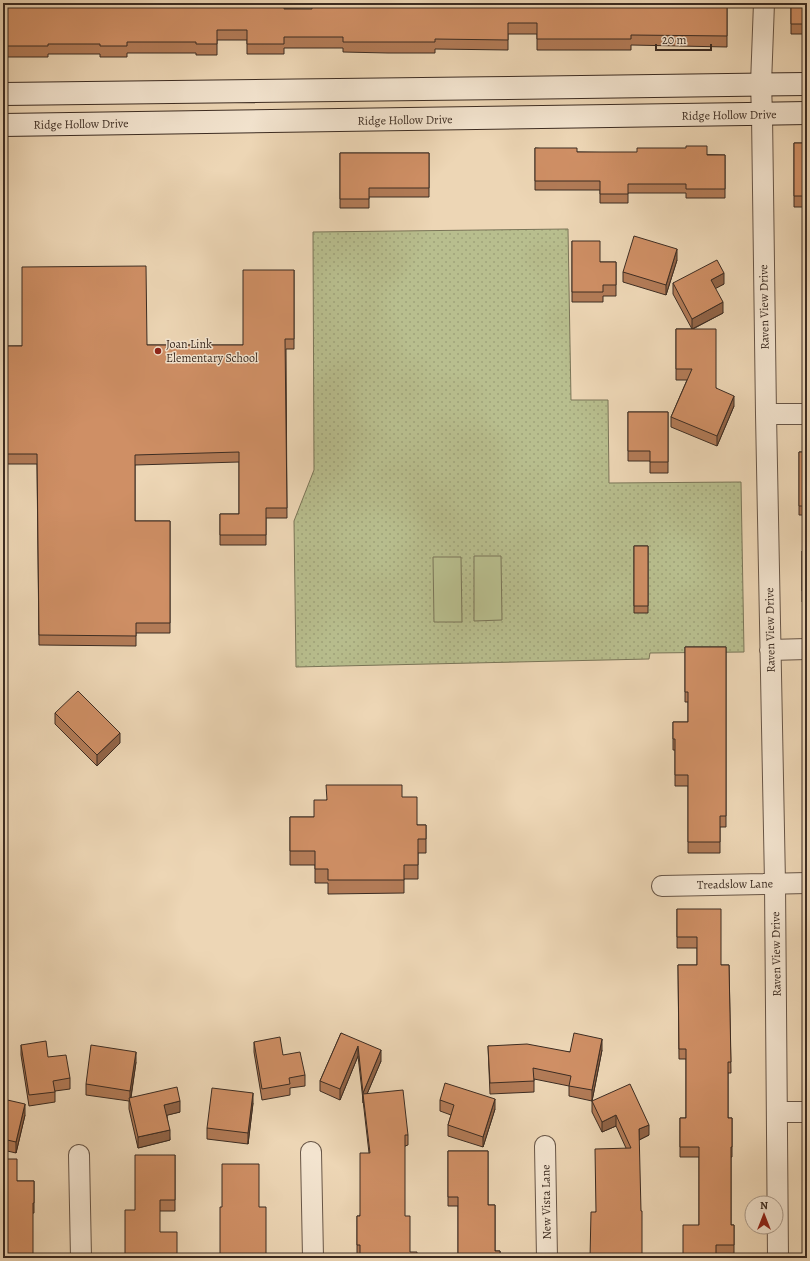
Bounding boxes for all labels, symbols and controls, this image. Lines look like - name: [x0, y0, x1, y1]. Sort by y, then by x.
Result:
- scale bar: [656, 26, 711, 52]
- text: 20 m: [662, 32, 686, 48]
- street label: Ridge Hollow Drive: [681, 106, 777, 124]
- street label: Ridge Hollow Drive: [357, 111, 453, 129]
- street label: Ridge Hollow Drive: [33, 115, 129, 133]
- street label: Raven View Drive: [755, 264, 773, 350]
- place label: Joan Link Elementary School: [166, 336, 258, 366]
- marker: Joan Link Elementary School: [153, 346, 163, 356]
- street label: Raven View Drive: [761, 587, 779, 673]
- street label: Treadslow Lane: [697, 875, 773, 893]
- street label: Raven View Drive: [767, 911, 785, 997]
- street label: New Vista Lane: [537, 1164, 555, 1240]
- north arrow: [744, 1195, 784, 1235]
- text: N: [760, 1198, 768, 1213]

